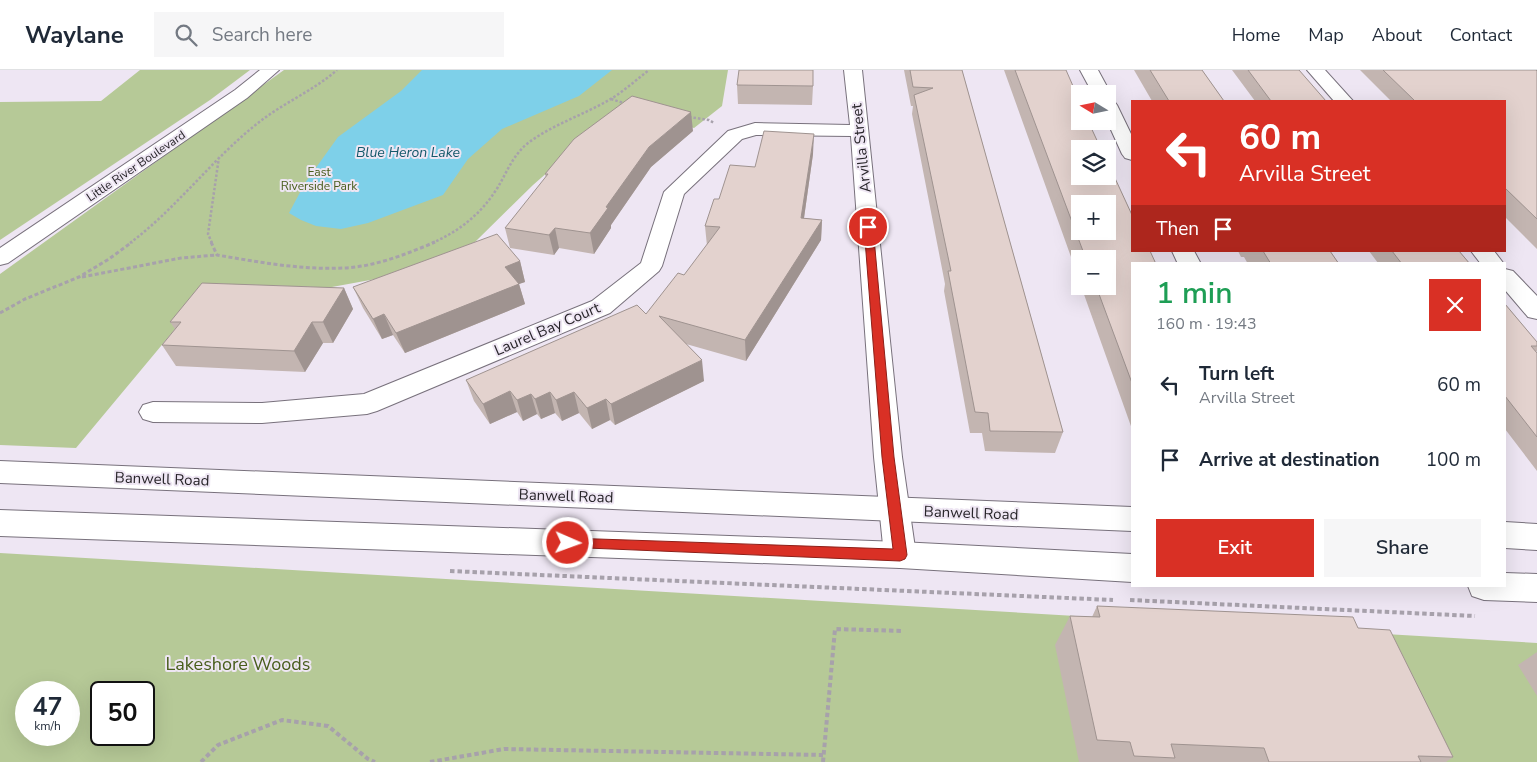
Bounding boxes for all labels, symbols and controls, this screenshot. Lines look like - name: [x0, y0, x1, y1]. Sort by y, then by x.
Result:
- search box: [154, 12, 504, 57]
- text: Waylane: [25, 19, 124, 51]
- icon: search: [172, 21, 200, 49]
- text: Search here: [212, 22, 312, 48]
- text: Home: [1232, 23, 1280, 47]
- text: Map: [1308, 23, 1344, 47]
- text: About: [1372, 23, 1422, 47]
- text: Contact: [1450, 23, 1512, 47]
- north arrow: [1071, 85, 1116, 130]
- map controls: [1071, 85, 1116, 295]
- street label: Arvilla Street: [846, 102, 876, 194]
- text: 60 m: [1239, 114, 1321, 161]
- icon: left: [1156, 120, 1221, 185]
- street label: Little River Boulevard: [83, 127, 189, 205]
- button: layers: [1071, 140, 1116, 185]
- water label: Blue Heron Lake: [356, 143, 461, 162]
- text: Arvilla Street: [1239, 159, 1370, 189]
- park label: East Riverside Park: [281, 164, 358, 194]
- button: +: [1071, 195, 1116, 240]
- pin: [847, 206, 889, 248]
- icon: arrive: [854, 213, 882, 241]
- icon: arrive: [1209, 215, 1237, 243]
- text: Then: [1156, 216, 1199, 242]
- button: −: [1071, 250, 1116, 295]
- text: 1 min: [1156, 273, 1232, 314]
- button: close: [1429, 279, 1481, 331]
- street label: Laurel Bay Court: [491, 297, 604, 360]
- text: 160 m · 19:43: [1156, 313, 1257, 335]
- text: Turn left: [1199, 361, 1274, 387]
- icon: left: [1156, 371, 1184, 399]
- text: 60 m: [1437, 372, 1481, 398]
- text: Arvilla Street: [1199, 387, 1295, 409]
- icon: arrive: [1156, 446, 1184, 474]
- text: Arrive at destination: [1199, 447, 1380, 473]
- text: 100 m: [1426, 447, 1481, 473]
- street label: Banwell Road: [114, 467, 210, 491]
- street label: Banwell Road: [518, 484, 614, 508]
- street label: Banwell Road: [923, 501, 1019, 525]
- position arrow: [541, 516, 593, 568]
- button: Exit: [1156, 519, 1314, 577]
- button: Share: [1324, 519, 1481, 577]
- park label: Lakeshore Woods: [165, 652, 311, 676]
- speed limit sign: 50: [90, 681, 155, 746]
- text: 47: [32, 690, 63, 724]
- text: km/h: [34, 718, 61, 734]

